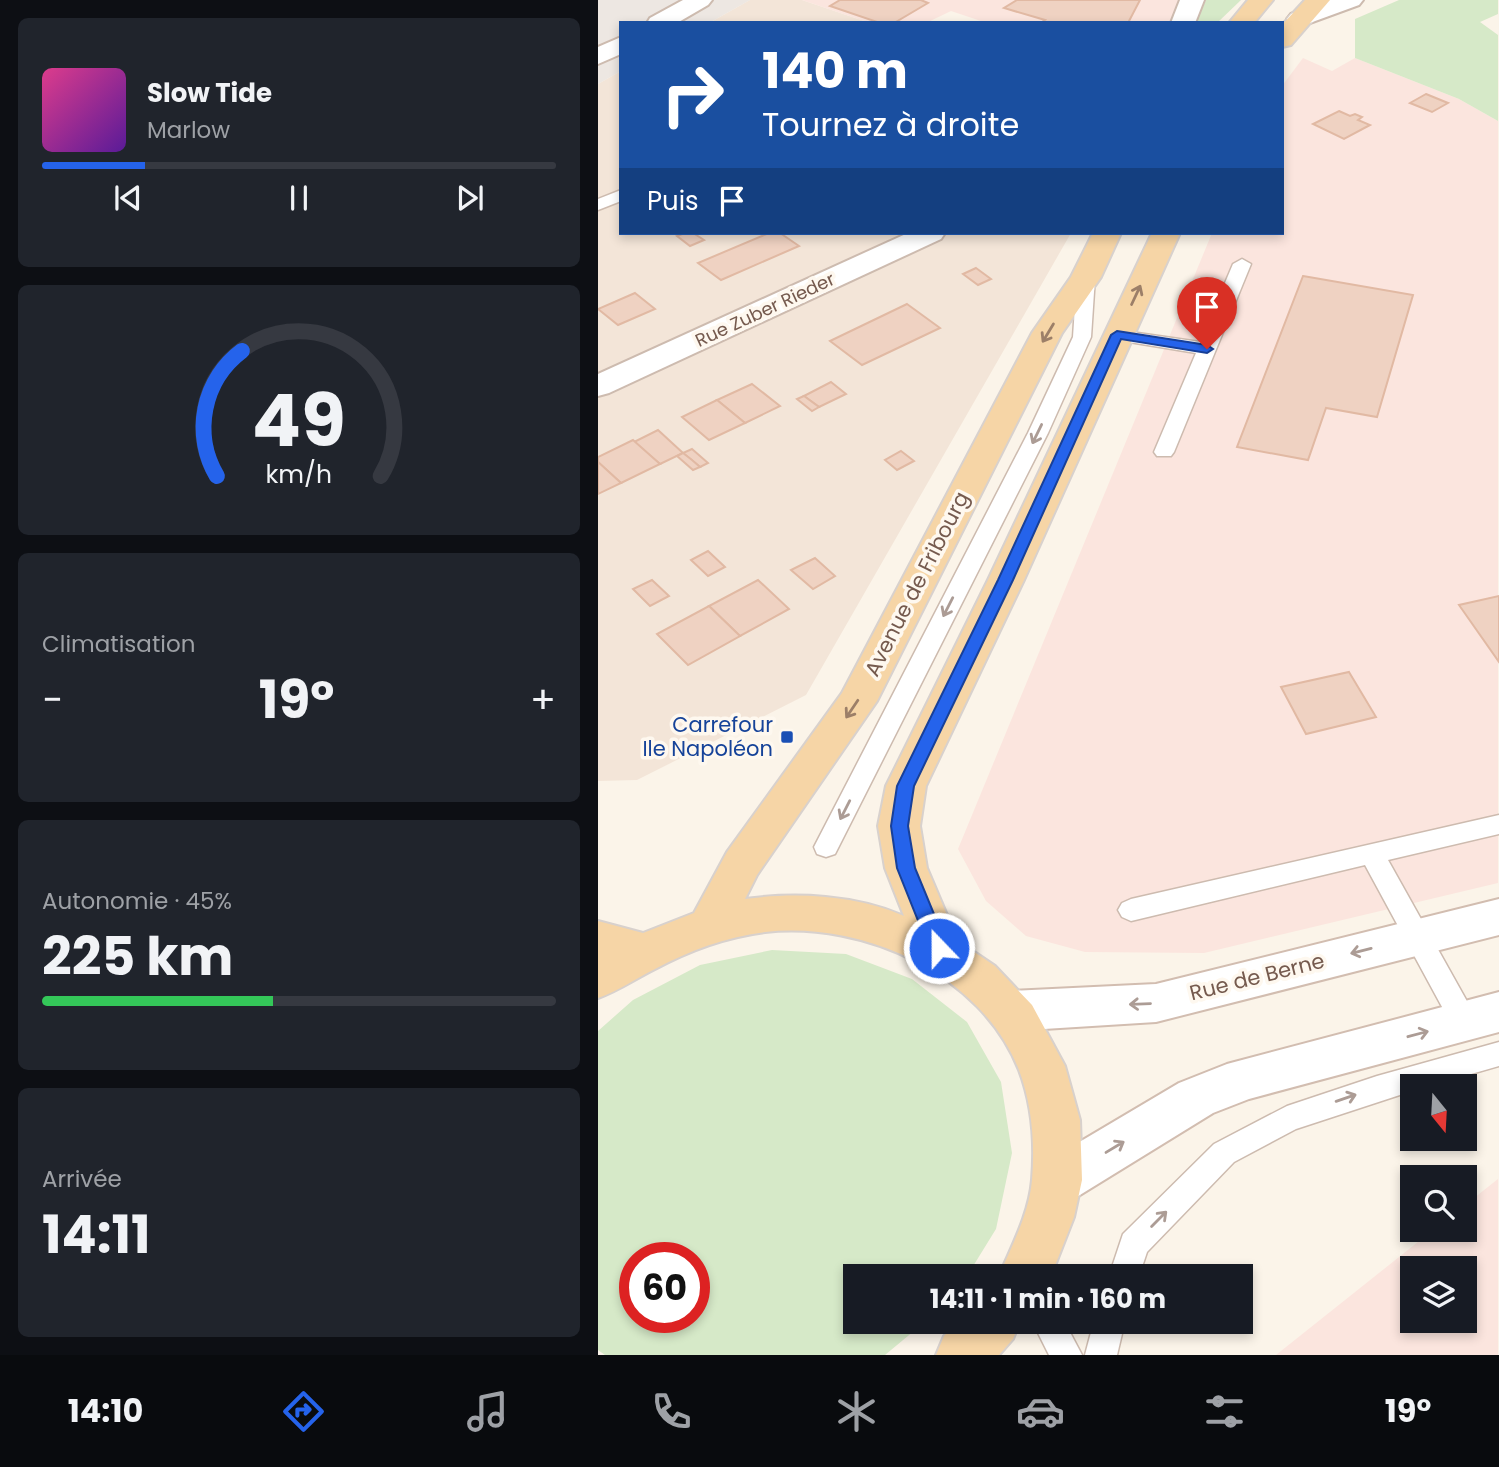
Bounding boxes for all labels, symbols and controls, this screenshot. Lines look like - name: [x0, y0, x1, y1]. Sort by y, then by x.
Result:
- text: 140 m: [762, 37, 908, 105]
- icon: right: [647, 49, 738, 140]
- text: Slow Tide: [147, 75, 272, 111]
- text: Tournez à droite: [762, 102, 1019, 147]
- text: Marlow: [147, 114, 230, 146]
- icon: previous: [109, 179, 147, 217]
- icon: pause: [280, 179, 318, 217]
- icon: next: [451, 179, 489, 217]
- icon: arrive: [713, 182, 751, 220]
- text: Puis: [647, 183, 699, 219]
- street label: Rue Zuber Rieder: [691, 266, 839, 353]
- pin: [1177, 277, 1237, 349]
- one-way arrow: [1130, 285, 1143, 306]
- icon: arrive: [1188, 288, 1226, 326]
- one-way arrow: [1040, 323, 1054, 343]
- text: 49: [252, 371, 346, 472]
- one-way arrow: [1030, 423, 1043, 444]
- text: km/h: [266, 457, 332, 492]
- street label: Avenue de Fribourg: [857, 486, 976, 681]
- one-way arrow: [941, 596, 955, 617]
- text: Climatisation: [42, 628, 195, 660]
- text: 19°: [259, 663, 334, 736]
- text: −: [42, 673, 63, 726]
- text: +: [530, 673, 556, 726]
- one-way arrow: [845, 699, 859, 718]
- place label: Carrefour Ile Napoléon: [642, 710, 773, 763]
- marker: Carrefour Ile Napoléon: [779, 729, 795, 745]
- one-way arrow: [837, 799, 851, 819]
- text: Autonomie · 45%: [42, 885, 232, 917]
- position arrow: [902, 911, 976, 985]
- text: 225 km: [42, 920, 233, 993]
- one-way arrow: [1350, 945, 1373, 958]
- street label: Rue de Berne: [1186, 946, 1327, 1007]
- one-way arrow: [1129, 997, 1152, 1010]
- one-way arrow: [1406, 1027, 1429, 1040]
- north arrow: [1400, 1074, 1476, 1152]
- map controls: [1400, 1074, 1477, 1333]
- one-way arrow: [1335, 1091, 1357, 1103]
- one-way arrow: [1105, 1139, 1125, 1153]
- text: Arrivée: [42, 1163, 122, 1195]
- button: search: [1400, 1165, 1477, 1242]
- text: 14:11: [42, 1198, 151, 1271]
- one-way arrow: [1150, 1211, 1167, 1228]
- speed limit sign: 60: [619, 1242, 710, 1333]
- button: layers: [1400, 1256, 1477, 1333]
- text: 14:11 · 1 min · 160 m: [930, 1281, 1166, 1317]
- icon: directions: [279, 1387, 328, 1436]
- icon: music: [463, 1387, 512, 1436]
- icon: phone: [647, 1387, 696, 1436]
- icon: climate: [832, 1387, 881, 1436]
- icon: car: [1016, 1387, 1065, 1436]
- icon: filters: [1200, 1387, 1249, 1436]
- text: 14:10: [68, 1388, 143, 1433]
- text: 19°: [1385, 1388, 1431, 1433]

